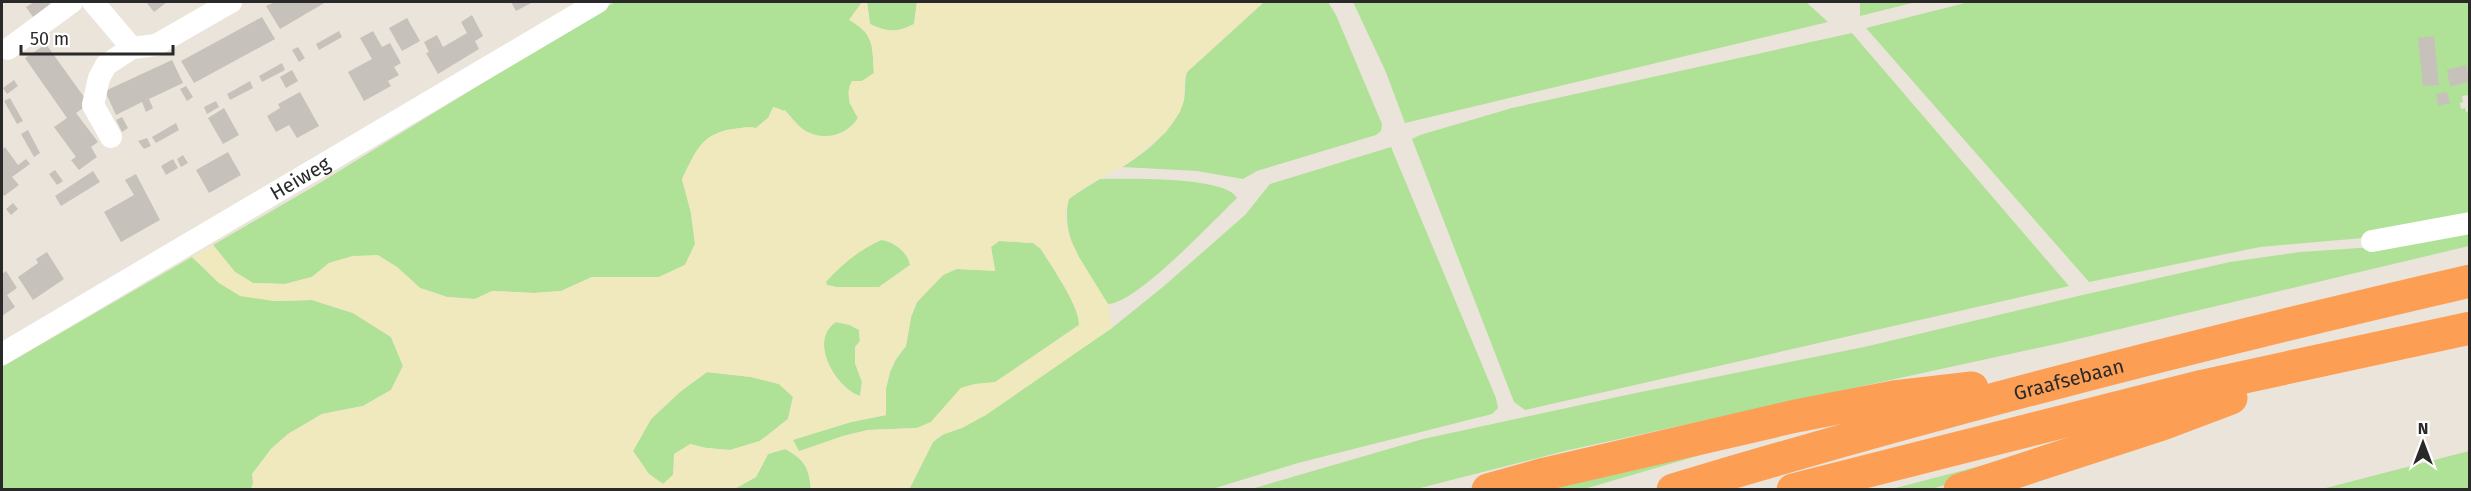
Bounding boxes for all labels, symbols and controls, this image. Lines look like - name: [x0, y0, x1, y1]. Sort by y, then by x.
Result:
- scale bar: [21, 18, 172, 56]
- text: 50 m: [30, 28, 69, 50]
- street label: Heiweg: [265, 151, 335, 205]
- street label: Graafsebaan: [2011, 354, 2127, 405]
- north arrow: [2393, 413, 2453, 473]
- text: N: [2418, 419, 2428, 438]

